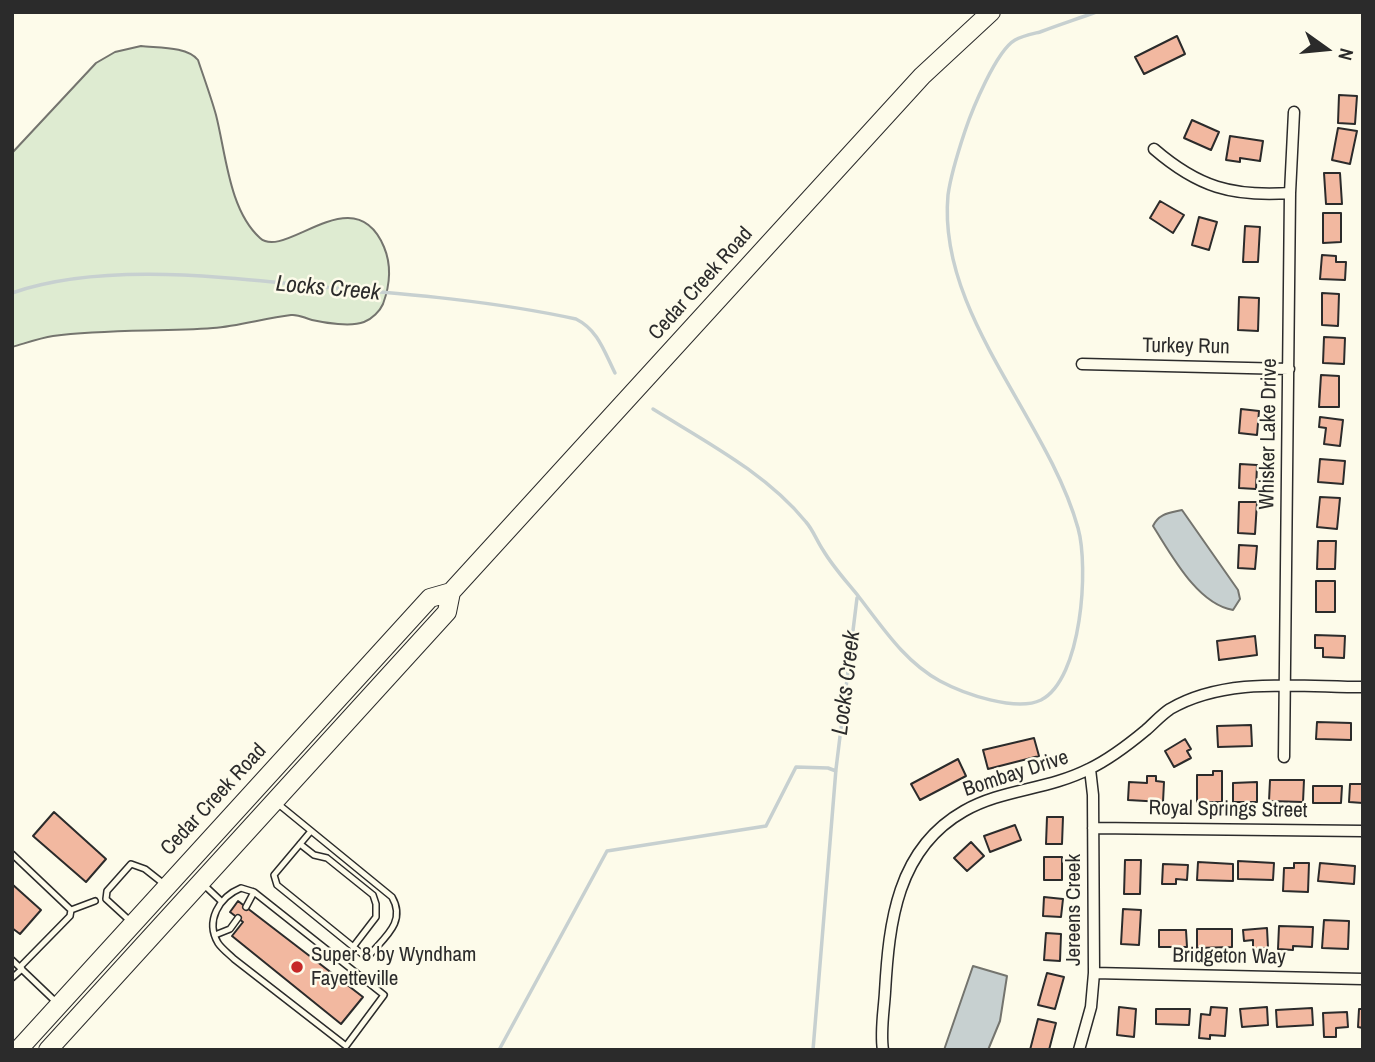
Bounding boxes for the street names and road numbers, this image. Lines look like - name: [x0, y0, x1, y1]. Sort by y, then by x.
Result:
- street label: Cedar Creek Road: [644, 222, 758, 346]
- street label: Turkey Run: [1142, 334, 1230, 360]
- street label: Whisker Lake Drive: [1255, 358, 1283, 510]
- street label: Cedar Creek Road: [156, 739, 272, 861]
- street label: Bombay Drive: [960, 745, 1072, 803]
- street label: Royal Springs Street: [1148, 796, 1308, 824]
- street label: Jereens Creek: [1061, 854, 1087, 966]
- street label: Bridgeton Way: [1172, 943, 1286, 971]

